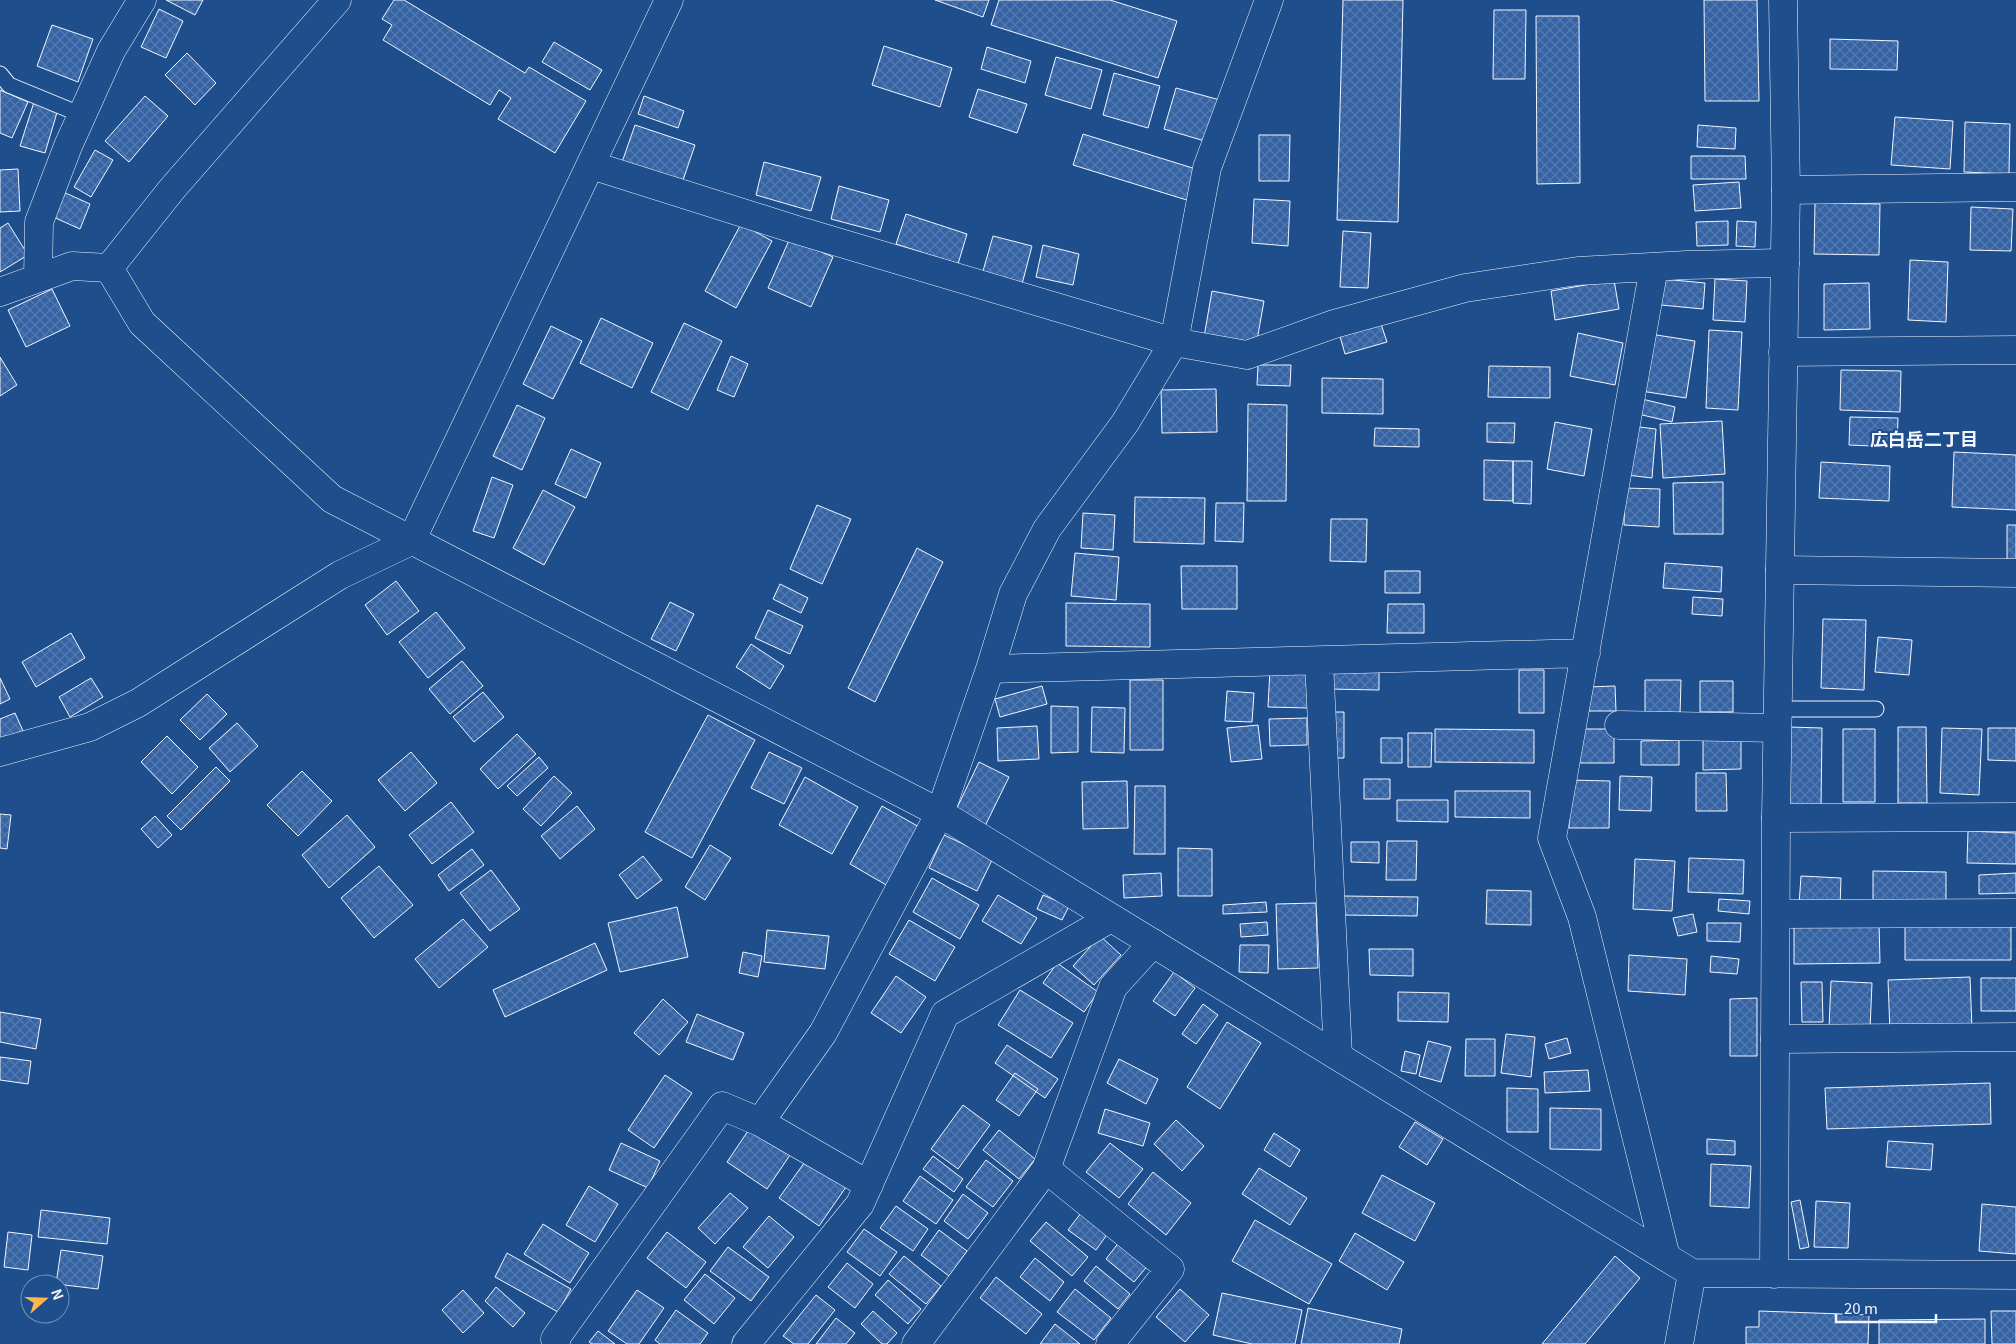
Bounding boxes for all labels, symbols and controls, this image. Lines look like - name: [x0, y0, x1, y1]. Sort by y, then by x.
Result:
- district label: 広白岳二丁目: [1870, 425, 1978, 451]
- north arrow: [20, 1274, 70, 1324]
- text: N: [47, 1286, 69, 1303]
- scale bar: [1836, 1292, 1936, 1324]
- text: 20 m: [1844, 1297, 1878, 1318]

